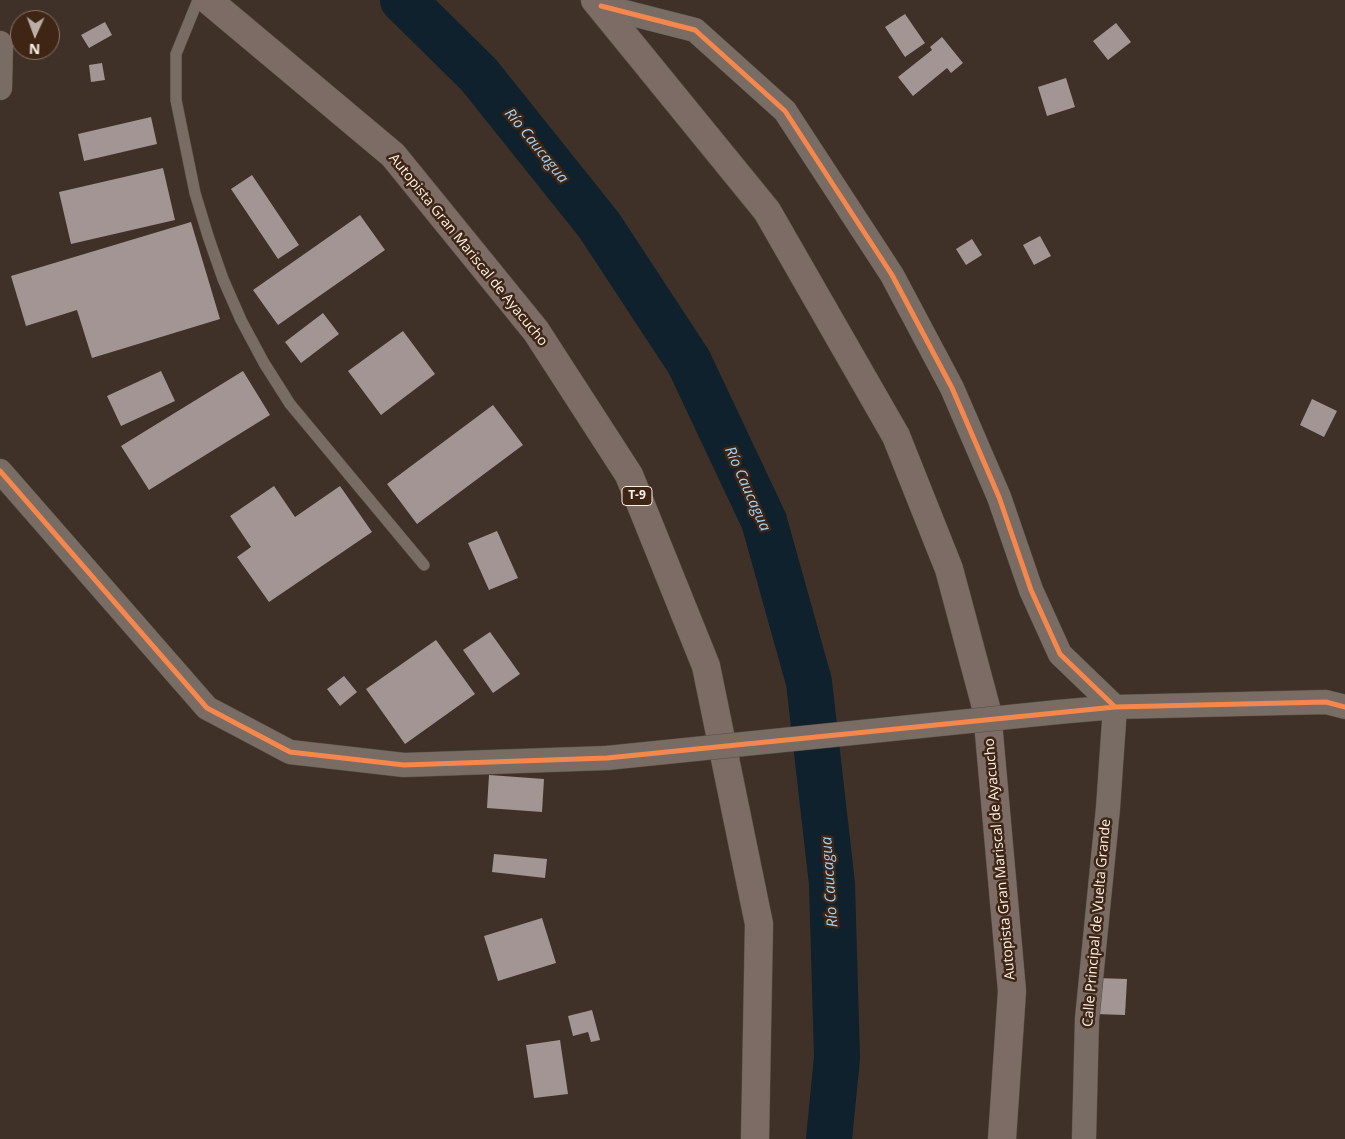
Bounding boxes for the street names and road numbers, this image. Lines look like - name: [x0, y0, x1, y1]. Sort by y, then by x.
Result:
- street label: Autopista Gran Mariscal de Ayacucho: [385, 150, 551, 350]
- road number: T-9: [622, 486, 652, 506]
- street label: Autopista Gran Mariscal de Ayacucho: [981, 737, 1019, 981]
- street label: Calle Principal de Vuelta Grande: [1080, 818, 1114, 1028]

